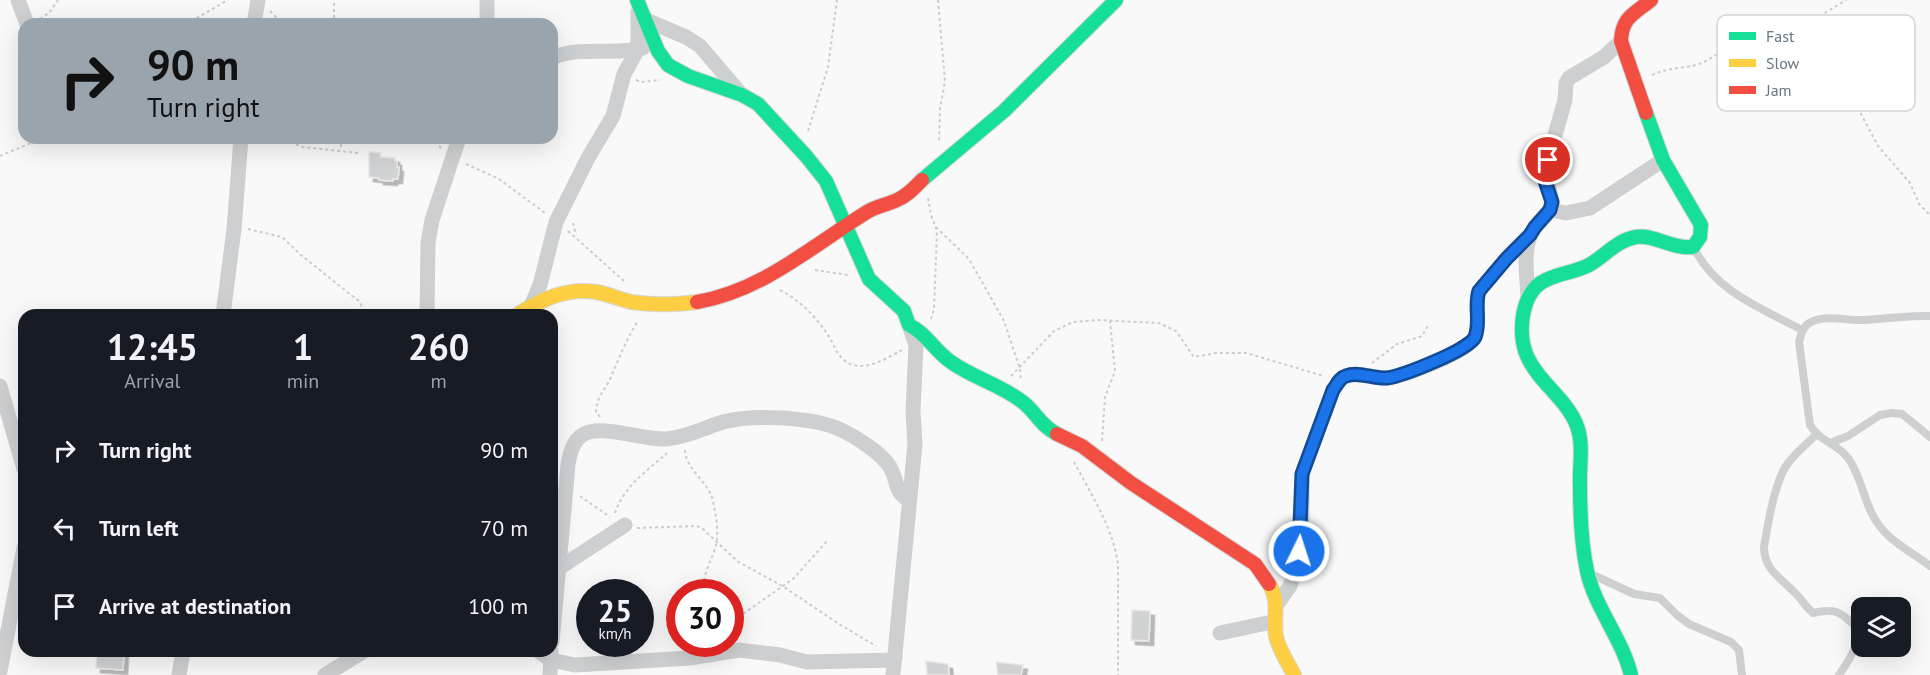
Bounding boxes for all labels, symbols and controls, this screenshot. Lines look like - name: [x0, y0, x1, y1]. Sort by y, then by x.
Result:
- legend: [1717, 15, 1915, 111]
- text: Fast: [1766, 26, 1795, 46]
- text: 90 m: [147, 37, 239, 92]
- icon: right: [48, 42, 126, 120]
- text: Slow: [1766, 53, 1800, 73]
- text: Jam: [1765, 80, 1792, 100]
- text: Turn right: [147, 90, 260, 124]
- pin: [1522, 134, 1573, 185]
- icon: arrive: [1531, 143, 1564, 176]
- text: 12:45: [107, 323, 198, 370]
- text: 1: [293, 323, 313, 370]
- text: 260: [408, 323, 469, 370]
- text: Arrival: [124, 368, 180, 394]
- text: min: [287, 368, 319, 394]
- text: m: [431, 368, 447, 394]
- icon: right: [48, 434, 81, 467]
- text: Turn right: [99, 436, 191, 464]
- text: 90 m: [480, 436, 528, 464]
- icon: left: [48, 512, 81, 545]
- text: Turn left: [99, 514, 179, 542]
- text: 70 m: [480, 514, 528, 542]
- position arrow: [1267, 519, 1331, 583]
- speed limit sign: 30: [666, 579, 744, 657]
- icon: arrive: [48, 590, 81, 623]
- text: 25: [598, 591, 632, 630]
- text: Arrive at destination: [99, 592, 291, 620]
- text: 100 m: [468, 592, 528, 620]
- map controls: [1851, 597, 1911, 657]
- button: layers: [1851, 597, 1911, 657]
- text: km/h: [599, 624, 631, 643]

